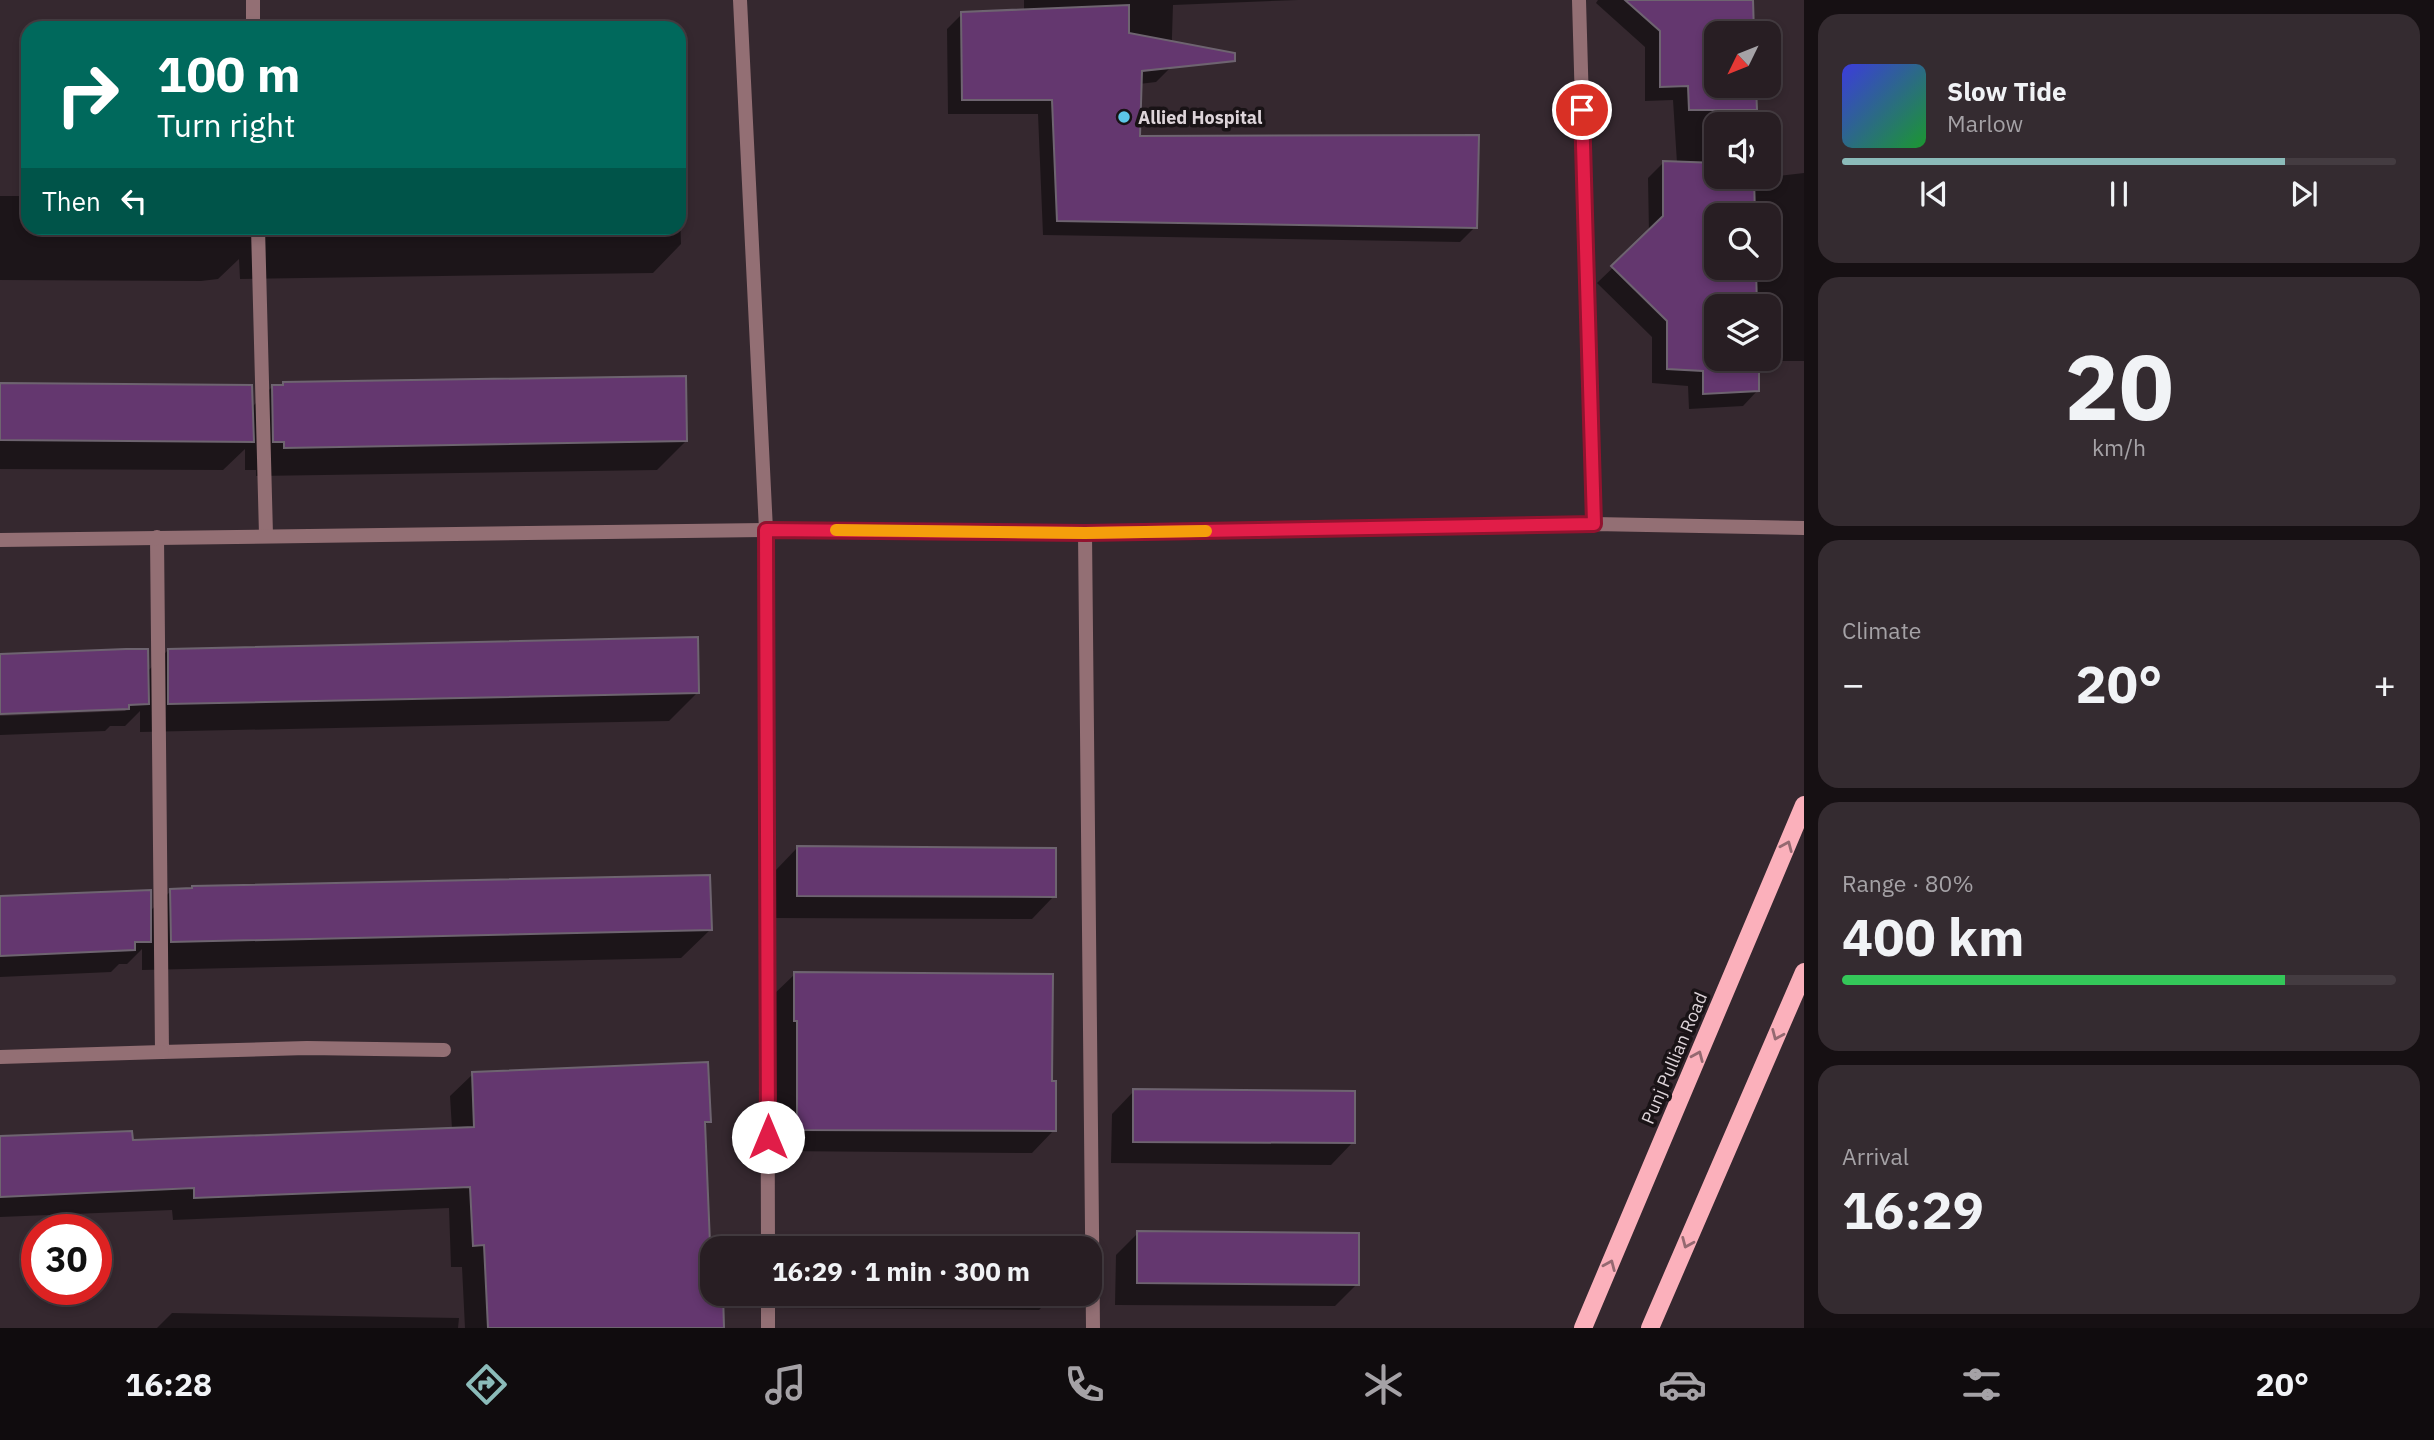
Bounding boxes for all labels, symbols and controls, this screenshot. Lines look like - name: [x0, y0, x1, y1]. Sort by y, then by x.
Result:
- north arrow: [1704, 21, 1782, 98]
- map controls: [1704, 21, 1781, 371]
- text: 100 m: [157, 42, 301, 105]
- icon: right: [42, 49, 133, 140]
- text: Slow Tide: [1947, 74, 2067, 108]
- pin: [1552, 80, 1612, 140]
- icon: arrive: [1563, 91, 1601, 129]
- text: Turn right: [157, 104, 295, 146]
- place label: Allied Hospital: [1138, 106, 1263, 129]
- text: Marlow: [1947, 108, 2023, 138]
- marker: Allied Hospital: [1116, 109, 1132, 125]
- button: sound: [1704, 112, 1781, 189]
- icon: previous: [1915, 175, 1953, 213]
- icon: pause: [2100, 175, 2138, 213]
- icon: next: [2285, 175, 2323, 213]
- icon: left: [115, 182, 153, 220]
- text: Then: [42, 184, 101, 218]
- button: search: [1704, 203, 1781, 280]
- button: layers: [1704, 294, 1781, 371]
- text: 20: [2064, 327, 2174, 445]
- text: km/h: [2092, 432, 2146, 462]
- text: Climate: [1842, 615, 1921, 645]
- text: 20°: [2076, 650, 2162, 717]
- text: −: [1842, 659, 1865, 708]
- text: +: [2373, 659, 2396, 708]
- one-way arrow: [1778, 841, 1792, 853]
- text: Range · 80%: [1842, 868, 1974, 898]
- text: 400 km: [1842, 903, 2024, 970]
- street label: Punj Pullian Road: [1636, 989, 1712, 1127]
- one-way arrow: [1771, 1027, 1785, 1040]
- one-way arrow: [1690, 1050, 1704, 1063]
- position arrow: [731, 1100, 805, 1174]
- text: Arrival: [1842, 1141, 1909, 1171]
- text: 16:29: [1842, 1176, 1984, 1243]
- speed limit sign: 30: [21, 1214, 112, 1305]
- one-way arrow: [1681, 1236, 1695, 1249]
- text: 16:29 · 1 min · 300 m: [772, 1254, 1030, 1288]
- one-way arrow: [1601, 1260, 1615, 1272]
- icon: directions: [462, 1360, 511, 1409]
- icon: music: [761, 1360, 810, 1409]
- icon: phone: [1060, 1360, 1109, 1409]
- icon: climate: [1359, 1360, 1408, 1409]
- icon: car: [1658, 1360, 1707, 1409]
- icon: filters: [1957, 1360, 2006, 1409]
- text: 16:28: [125, 1363, 212, 1405]
- text: 20°: [2256, 1363, 2309, 1405]

